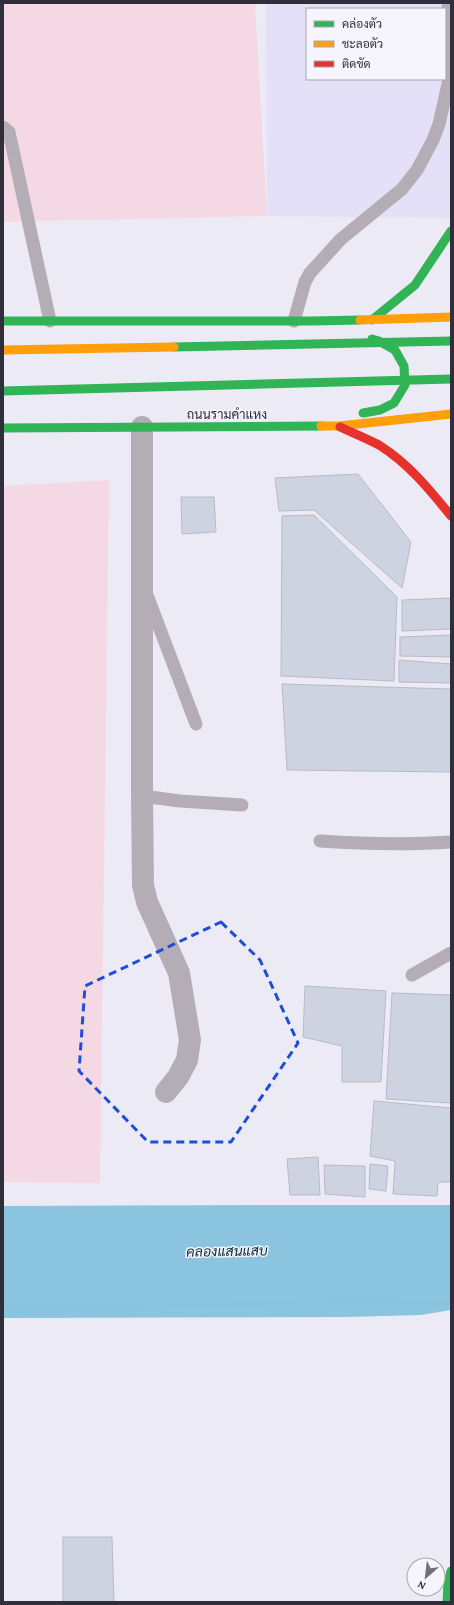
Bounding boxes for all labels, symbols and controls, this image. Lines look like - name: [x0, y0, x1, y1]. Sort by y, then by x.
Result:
- legend: [306, 8, 446, 80]
- text: คล่องตัว: [342, 17, 382, 31]
- text: ชะลอตัว: [342, 37, 383, 51]
- text: ติดขัด: [342, 57, 371, 71]
- street label: ถนนรามคำแหง: [187, 407, 267, 422]
- water label: คลองแสนแสบ: [186, 1242, 268, 1260]
- north arrow: [406, 1557, 446, 1597]
- text: N: [415, 1579, 427, 1593]

